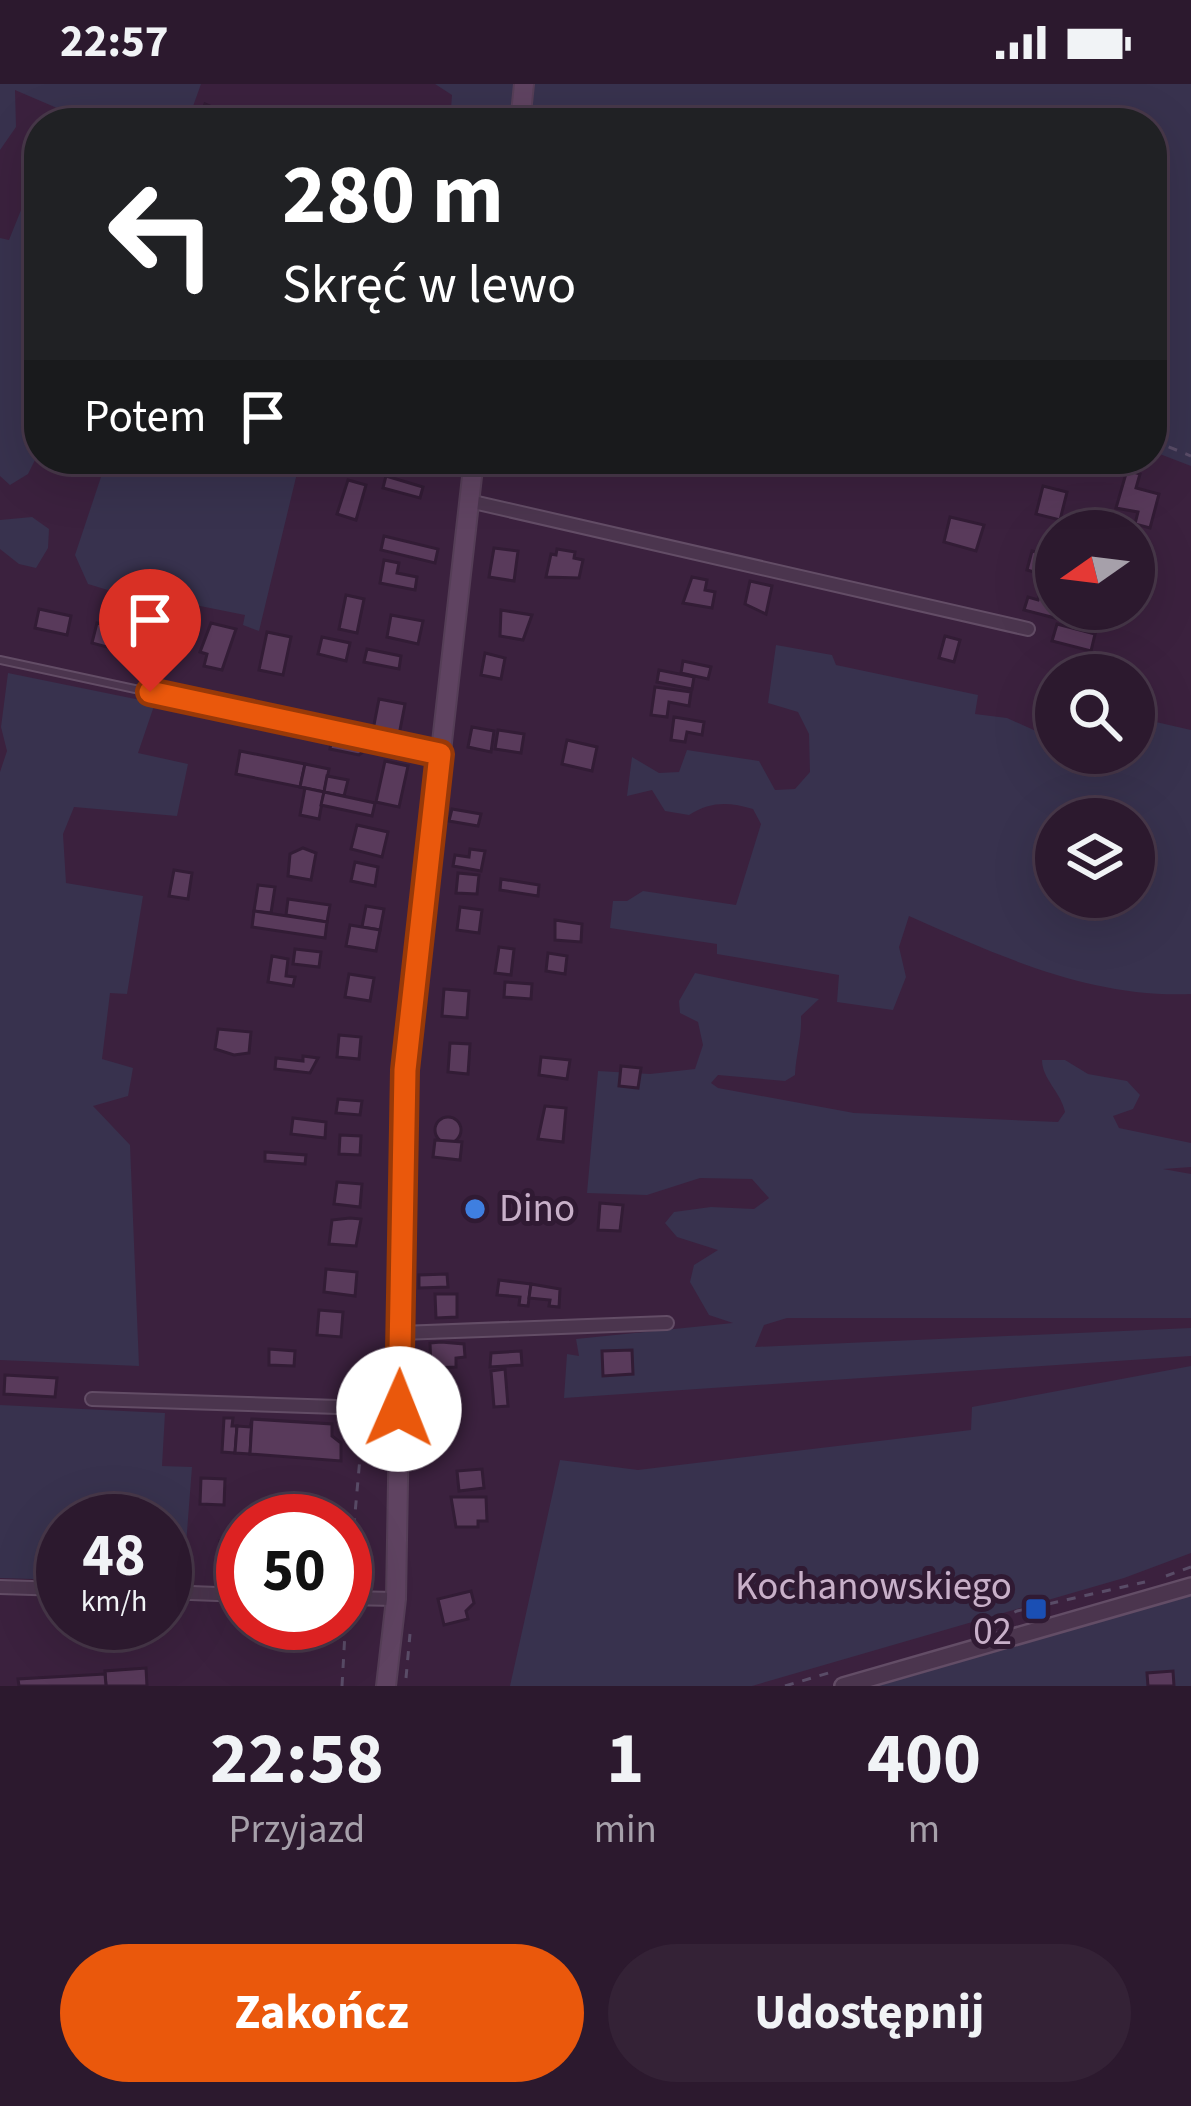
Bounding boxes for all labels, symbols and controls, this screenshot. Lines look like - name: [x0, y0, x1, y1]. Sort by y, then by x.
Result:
- text: 22:57: [60, 10, 169, 74]
- text: 280 m: [282, 136, 504, 256]
- icon: left: [84, 156, 240, 312]
- text: Skręć w lewo: [282, 247, 576, 324]
- icon: arrive: [230, 384, 296, 450]
- text: Potem: [84, 385, 206, 449]
- north arrow: [1035, 510, 1155, 630]
- map controls: [1035, 510, 1155, 918]
- pin: [99, 569, 201, 692]
- icon: arrive: [117, 587, 183, 653]
- button: search: [1035, 654, 1155, 774]
- button: layers: [1035, 798, 1155, 918]
- place label: Dino: [499, 1181, 575, 1237]
- marker: Dino: [462, 1196, 488, 1222]
- position arrow: [336, 1346, 462, 1472]
- speed limit sign: 50: [216, 1494, 372, 1650]
- text: 48: [82, 1514, 146, 1599]
- place label: Kochanowskiego 02: [735, 1559, 1012, 1660]
- text: km/h: [81, 1580, 147, 1623]
- marker: Kochanowskiego 02: [1023, 1596, 1049, 1622]
- text: 22:58: [210, 1708, 384, 1811]
- text: 1: [606, 1708, 644, 1811]
- text: 400: [867, 1708, 981, 1811]
- text: Przyjazd: [228, 1802, 365, 1858]
- text: min: [594, 1802, 657, 1858]
- text: m: [908, 1802, 940, 1858]
- button: Zakończ: [60, 1944, 584, 2082]
- button: Udostępnij: [608, 1944, 1131, 2082]

